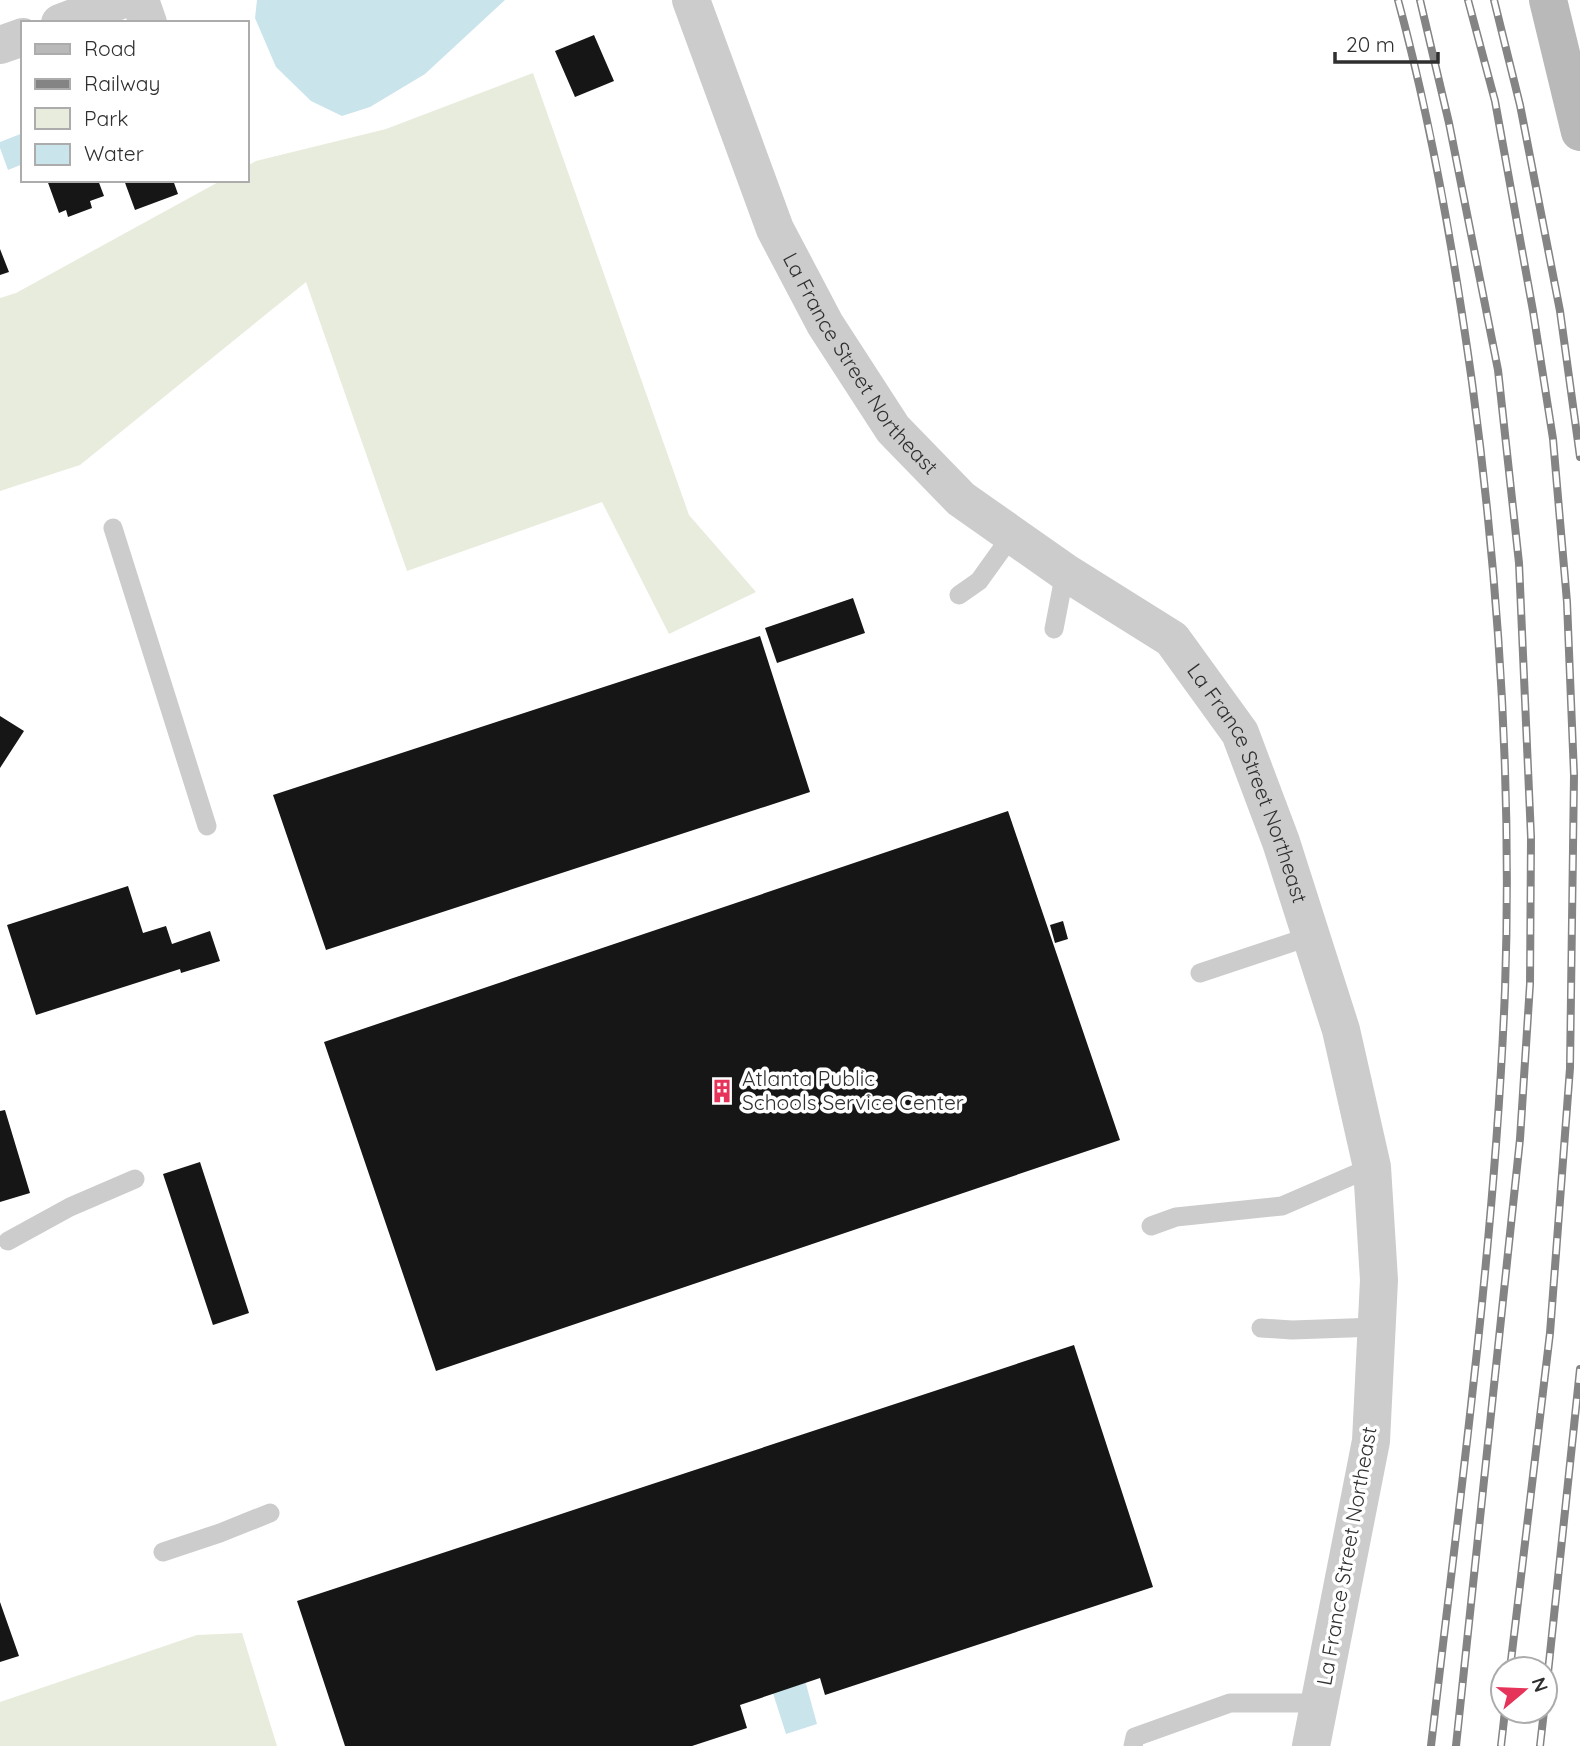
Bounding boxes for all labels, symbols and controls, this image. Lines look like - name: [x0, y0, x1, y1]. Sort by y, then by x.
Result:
- legend: [21, 21, 248, 182]
- scale bar: [1335, 21, 1438, 65]
- text: 20 m: [1346, 31, 1395, 57]
- text: Road: [84, 35, 136, 61]
- text: Railway: [84, 70, 160, 96]
- text: Park: [84, 105, 128, 131]
- text: Water: [84, 140, 144, 166]
- street label: La France Street Northeast: [778, 248, 944, 480]
- street label: La France Street Northeast: [1182, 658, 1314, 906]
- place label: Atlanta Public Schools Service Center: [742, 1065, 964, 1115]
- building icon: Atlanta Public Schools Service Center: [708, 1077, 736, 1105]
- street label: La France Street Northeast: [1310, 1424, 1382, 1687]
- north arrow: [1489, 1655, 1559, 1725]
- text: N: [1526, 1674, 1554, 1695]

